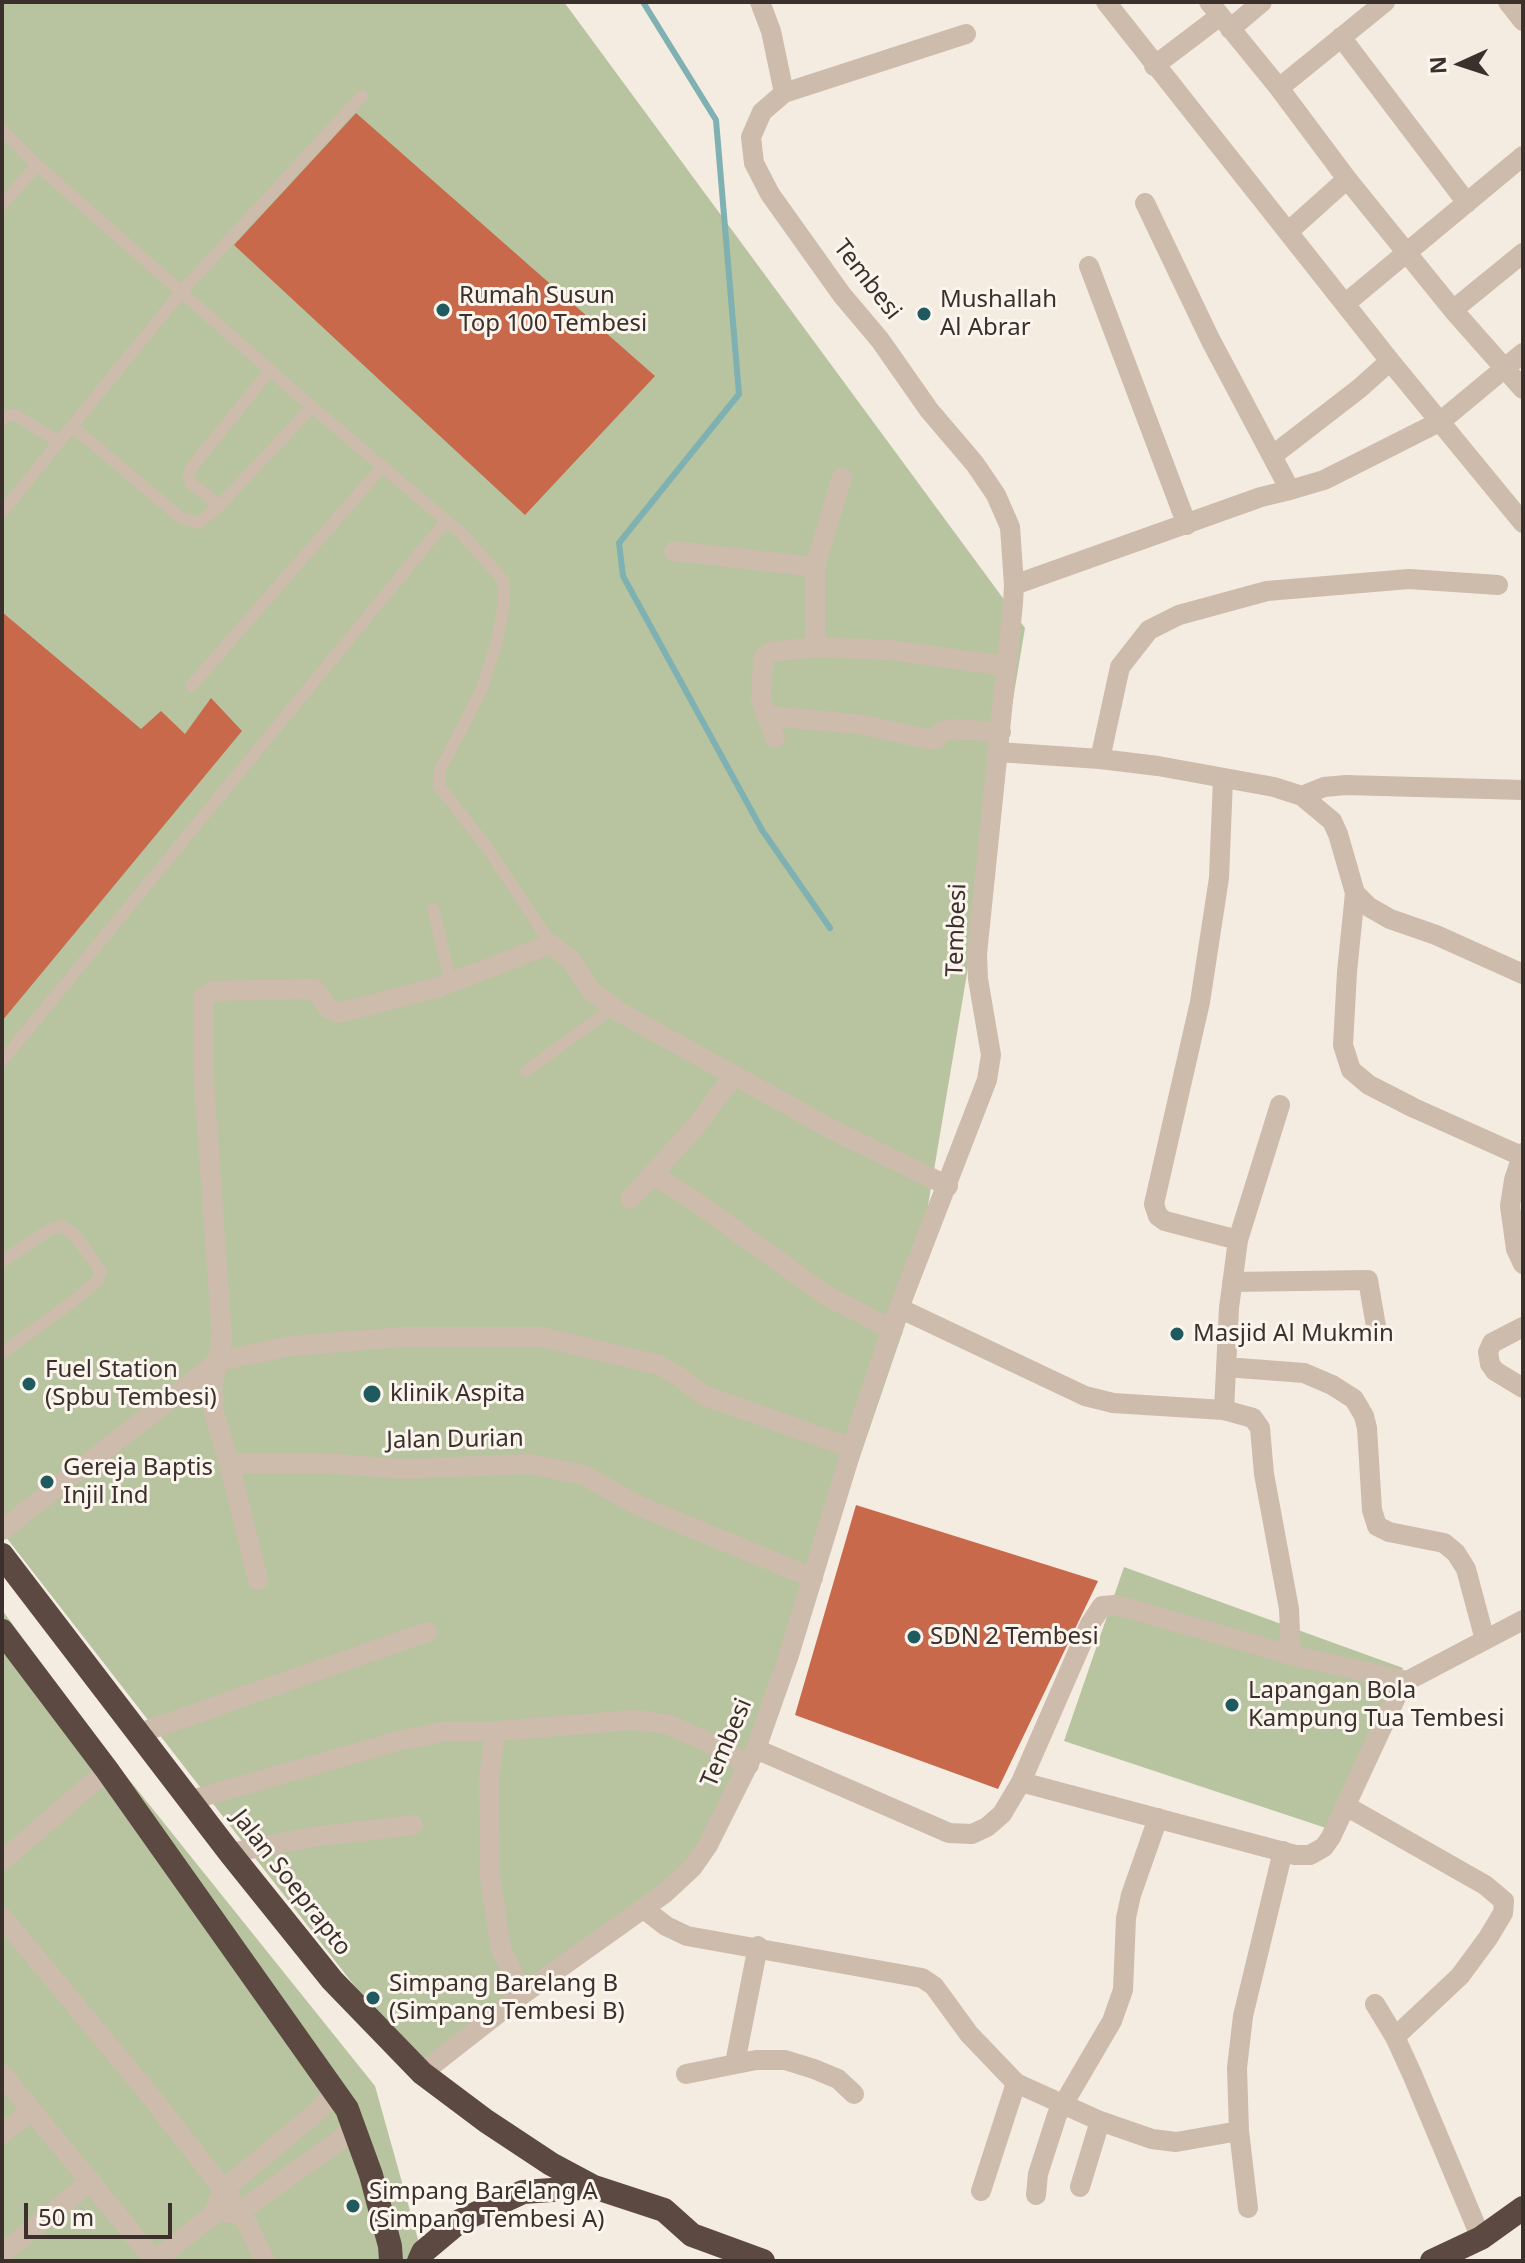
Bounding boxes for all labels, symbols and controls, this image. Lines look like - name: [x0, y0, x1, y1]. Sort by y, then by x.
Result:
- north arrow: [1421, 24, 1501, 104]
- text: N: [1422, 56, 1452, 75]
- street label: Tembesi: [827, 234, 907, 326]
- place label: Rumah Susun Top 100 Tembesi: [459, 282, 647, 338]
- place label: Mushallah Al Abrar: [940, 286, 1057, 342]
- marker: Rumah Susun Top 100 Tembesi: [434, 301, 452, 319]
- marker: Mushallah Al Abrar: [915, 305, 933, 323]
- street label: Tembesi: [941, 883, 973, 977]
- place label: Masjid Al Mukmin: [1193, 1320, 1394, 1348]
- marker: Masjid Al Mukmin: [1168, 1325, 1186, 1343]
- place label: Fuel Station (Spbu Tembesi): [45, 1356, 217, 1412]
- marker: Fuel Station (Spbu Tembesi): [20, 1375, 38, 1393]
- place label: klinik Aspita: [390, 1380, 525, 1408]
- marker: klinik Aspita: [361, 1383, 383, 1405]
- street label: Jalan Durian: [386, 1424, 524, 1456]
- place label: Gereja Baptis Injil Ind: [63, 1454, 213, 1510]
- marker: Gereja Baptis Injil Ind: [38, 1473, 56, 1491]
- place label: SDN 2 Tembesi: [930, 1623, 1099, 1651]
- marker: SDN 2 Tembesi: [905, 1628, 923, 1646]
- place label: Lapangan Bola Kampung Tua Tembesi: [1248, 1677, 1504, 1733]
- street label: Tembesi: [695, 1694, 759, 1792]
- marker: Lapangan Bola Kampung Tua Tembesi: [1223, 1696, 1241, 1714]
- street label: Jalan Soeprapto: [225, 1804, 357, 1962]
- place label: Simpang Barelang B (Simpang Tembesi B): [389, 1970, 625, 2026]
- marker: Simpang Barelang B (Simpang Tembesi B): [364, 1989, 382, 2007]
- place label: Simpang Barelang A (Simpang Tembesi A): [369, 2178, 604, 2234]
- scale bar: [28, 2187, 176, 2237]
- marker: Simpang Barelang A (Simpang Tembesi A): [344, 2197, 362, 2215]
- text: 50 m: [38, 2200, 94, 2233]

